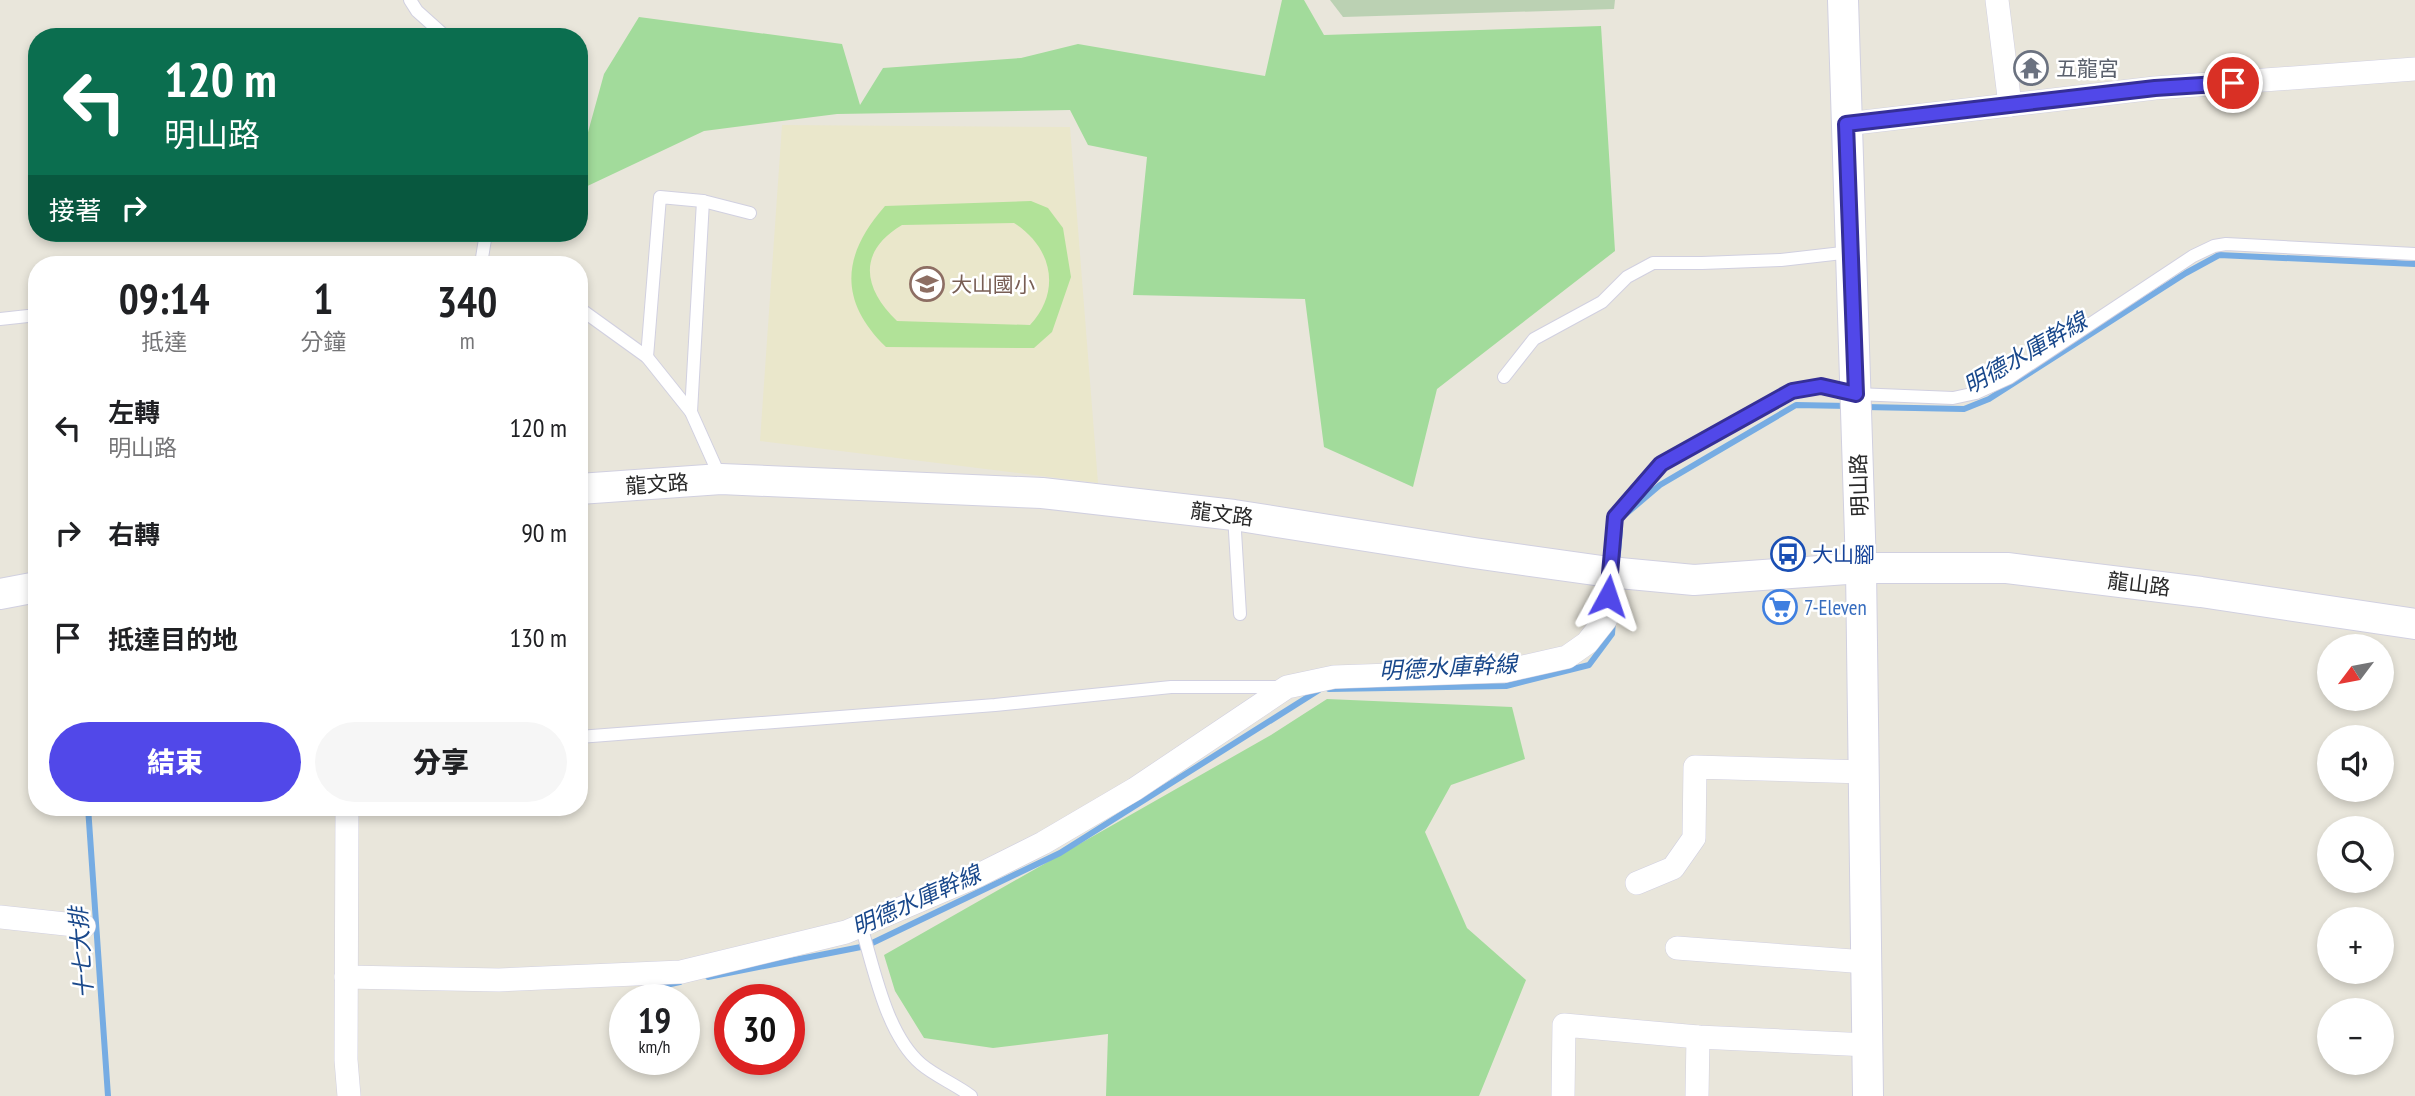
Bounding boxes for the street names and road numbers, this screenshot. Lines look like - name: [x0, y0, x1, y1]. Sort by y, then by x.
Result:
- street label: 明山路: [1844, 453, 1874, 517]
- street label: 龍文路: [625, 468, 689, 500]
- street label: 龍文路: [1189, 497, 1255, 531]
- street label: 龍山路: [2106, 567, 2172, 601]

